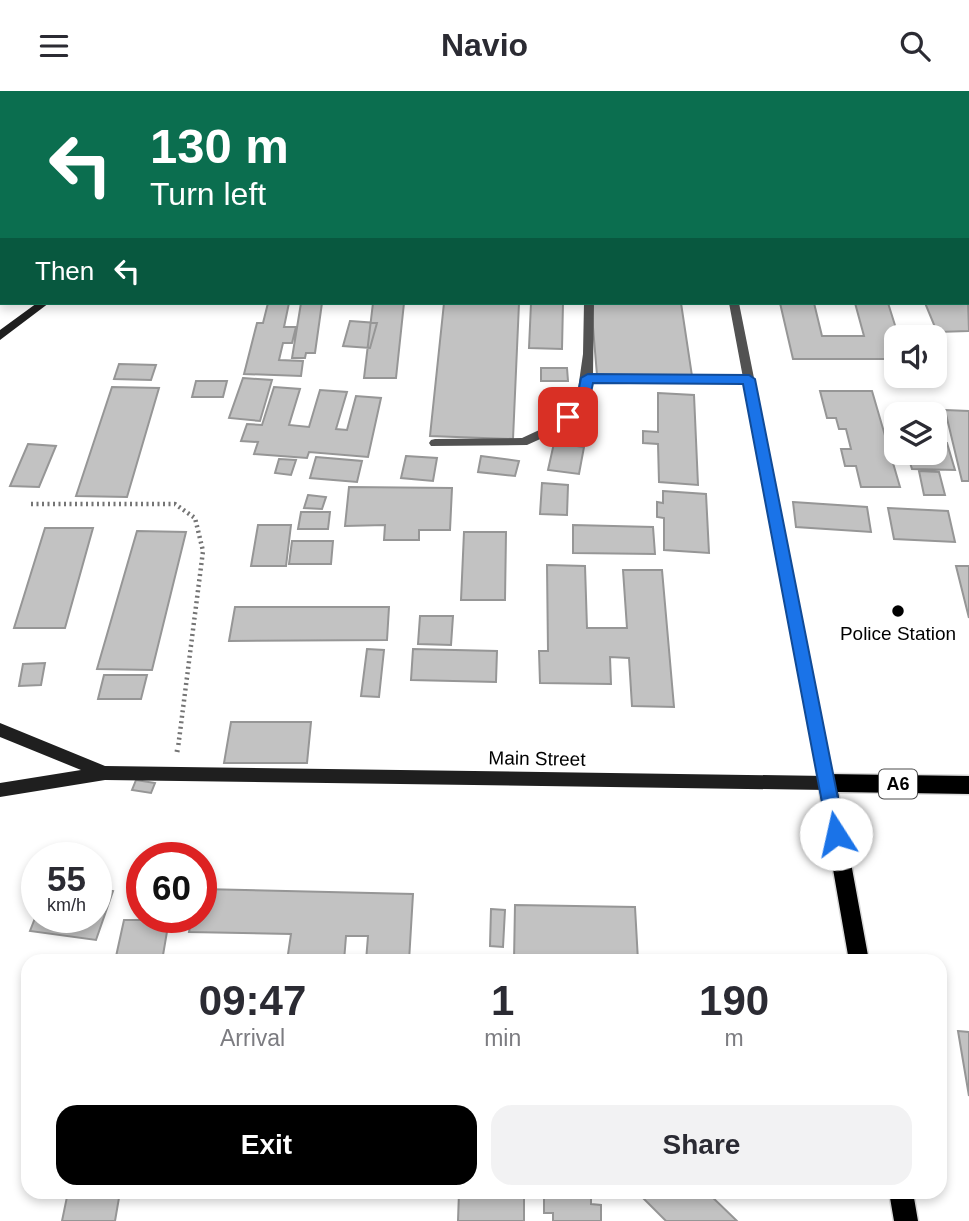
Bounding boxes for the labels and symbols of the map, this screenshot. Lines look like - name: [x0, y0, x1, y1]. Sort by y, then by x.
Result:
- pin: [538, 387, 598, 447]
- marker: Police Station: [890, 603, 906, 619]
- place label: Police Station: [840, 623, 956, 644]
- street label: Main Street: [488, 747, 586, 770]
- road number: A6: [879, 769, 917, 799]
- position arrow: [799, 797, 873, 871]
- speed limit sign: 60: [126, 842, 217, 933]

